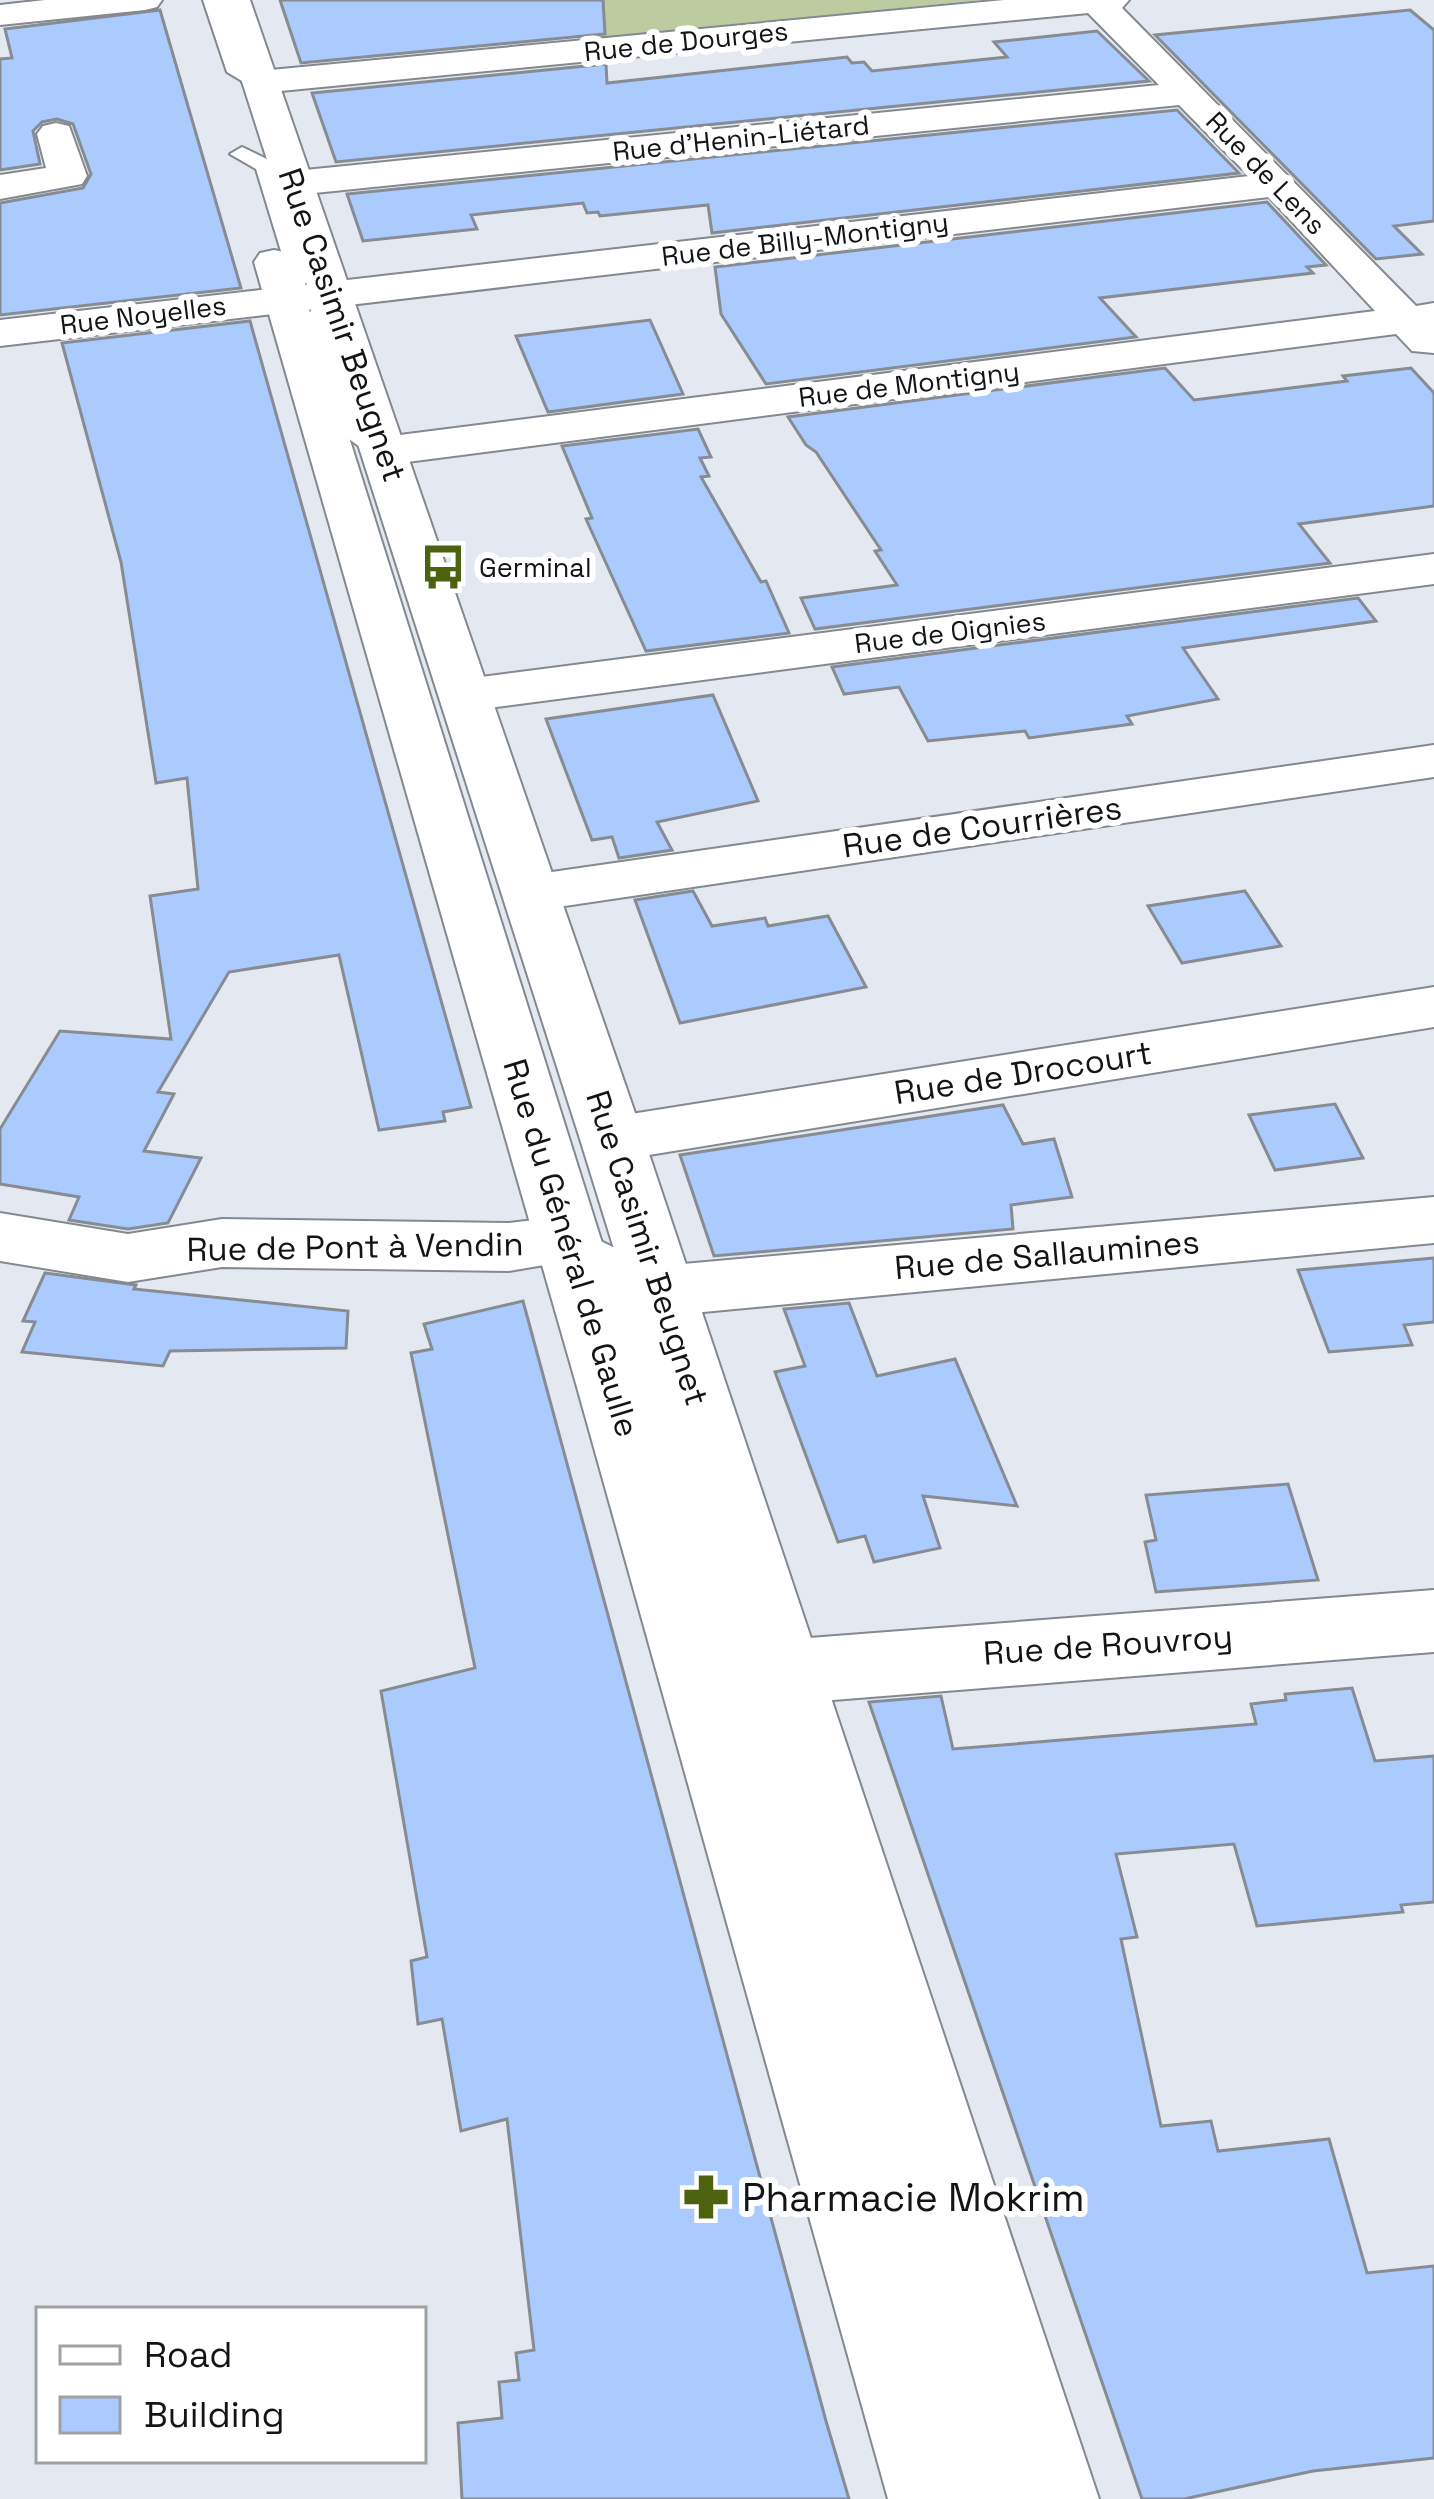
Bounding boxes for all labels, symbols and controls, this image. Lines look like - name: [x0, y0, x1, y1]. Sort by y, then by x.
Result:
- street label: Rue de Dourges: [582, 13, 790, 69]
- street label: Rue de Lens: [1198, 104, 1334, 242]
- street label: Rue d'Henin-Liétard: [611, 107, 871, 169]
- street label: Rue Casimir Beugnet: [269, 163, 415, 487]
- street label: Rue de Billy-Montigny: [660, 204, 950, 274]
- street label: Rue Noyelles: [58, 287, 228, 343]
- street label: Rue de Montigny: [797, 353, 1021, 415]
- bus stop icon: Germinal: [418, 542, 468, 592]
- place label: Germinal: [479, 550, 592, 585]
- street label: Rue de Oignies: [852, 603, 1048, 661]
- street label: Rue de Courrières: [840, 787, 1124, 867]
- street label: Rue de Drocourt: [891, 1032, 1155, 1114]
- street label: Rue du Général de Gaulle: [493, 1054, 649, 1442]
- street label: Rue Casimir Beugnet: [576, 1085, 718, 1411]
- street label: Rue de Sallaumines: [893, 1221, 1201, 1289]
- street label: Rue de Pont à Vendin: [186, 1223, 524, 1271]
- street label: Rue de Rouvroy: [982, 1615, 1234, 1675]
- pharmacy icon: Pharmacie Mokrim: [681, 2172, 731, 2222]
- place label: Pharmacie Mokrim: [742, 2173, 1085, 2222]
- legend: [36, 2307, 426, 2463]
- text: Road: [144, 2332, 232, 2378]
- text: Building: [144, 2392, 285, 2438]

